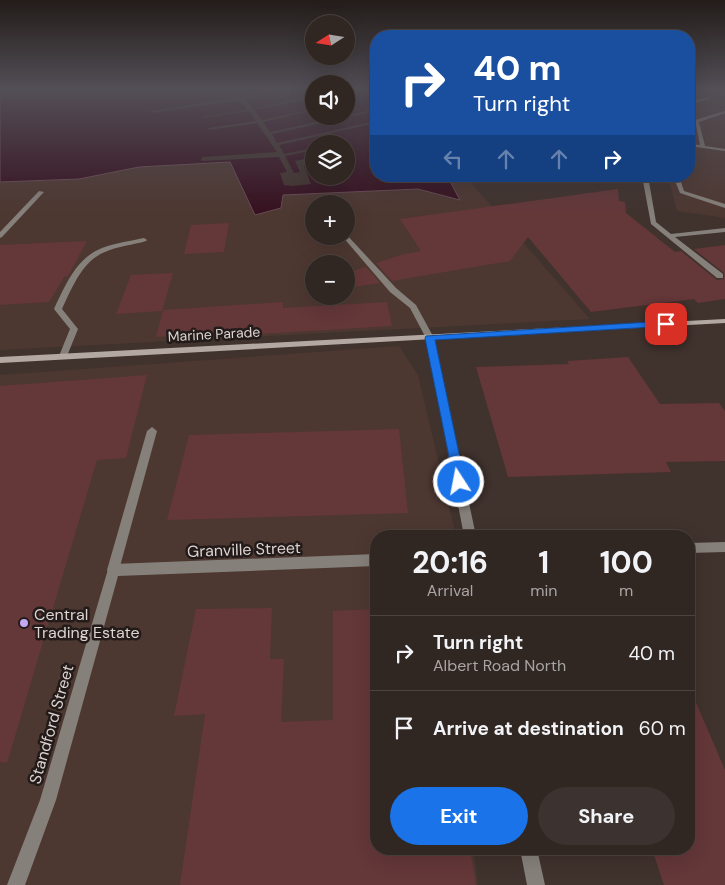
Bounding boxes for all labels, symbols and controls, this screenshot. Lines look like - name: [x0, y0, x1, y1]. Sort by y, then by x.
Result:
- north arrow: [305, 15, 355, 65]
- map controls: [305, 15, 355, 305]
- text: 40 m: [473, 45, 562, 91]
- icon: right: [390, 50, 455, 115]
- button: sound: [305, 75, 355, 125]
- text: Turn right: [473, 89, 570, 118]
- button: layers: [305, 135, 355, 185]
- icon: left: [439, 145, 467, 173]
- icon: ahead: [492, 145, 520, 173]
- icon: ahead: [545, 145, 573, 173]
- icon: right: [598, 145, 626, 173]
- button: +: [305, 195, 355, 245]
- button: −: [305, 255, 355, 305]
- pin: [645, 303, 687, 345]
- icon: arrive: [652, 310, 680, 338]
- street label: Marine Parade: [167, 323, 261, 345]
- position arrow: [432, 455, 484, 507]
- street label: Granville Street: [187, 537, 301, 562]
- text: 20:16: [412, 543, 488, 582]
- text: 1: [538, 543, 549, 582]
- text: 100: [600, 543, 653, 582]
- text: Arrival: [427, 580, 473, 601]
- text: min: [530, 580, 557, 601]
- text: m: [619, 580, 633, 601]
- place label: Central Trading Estate: [34, 604, 140, 643]
- marker: Central Trading Estate: [18, 617, 30, 629]
- text: Turn right: [433, 630, 523, 655]
- icon: right: [390, 639, 418, 667]
- text: 40 m: [628, 641, 675, 666]
- text: Albert Road North: [433, 655, 566, 676]
- street label: Standford Street: [24, 662, 79, 786]
- icon: arrive: [390, 714, 418, 742]
- text: Arrive at destination: [433, 716, 624, 741]
- text: 60 m: [639, 716, 686, 741]
- button: Exit: [390, 787, 528, 845]
- button: Share: [538, 787, 675, 845]

